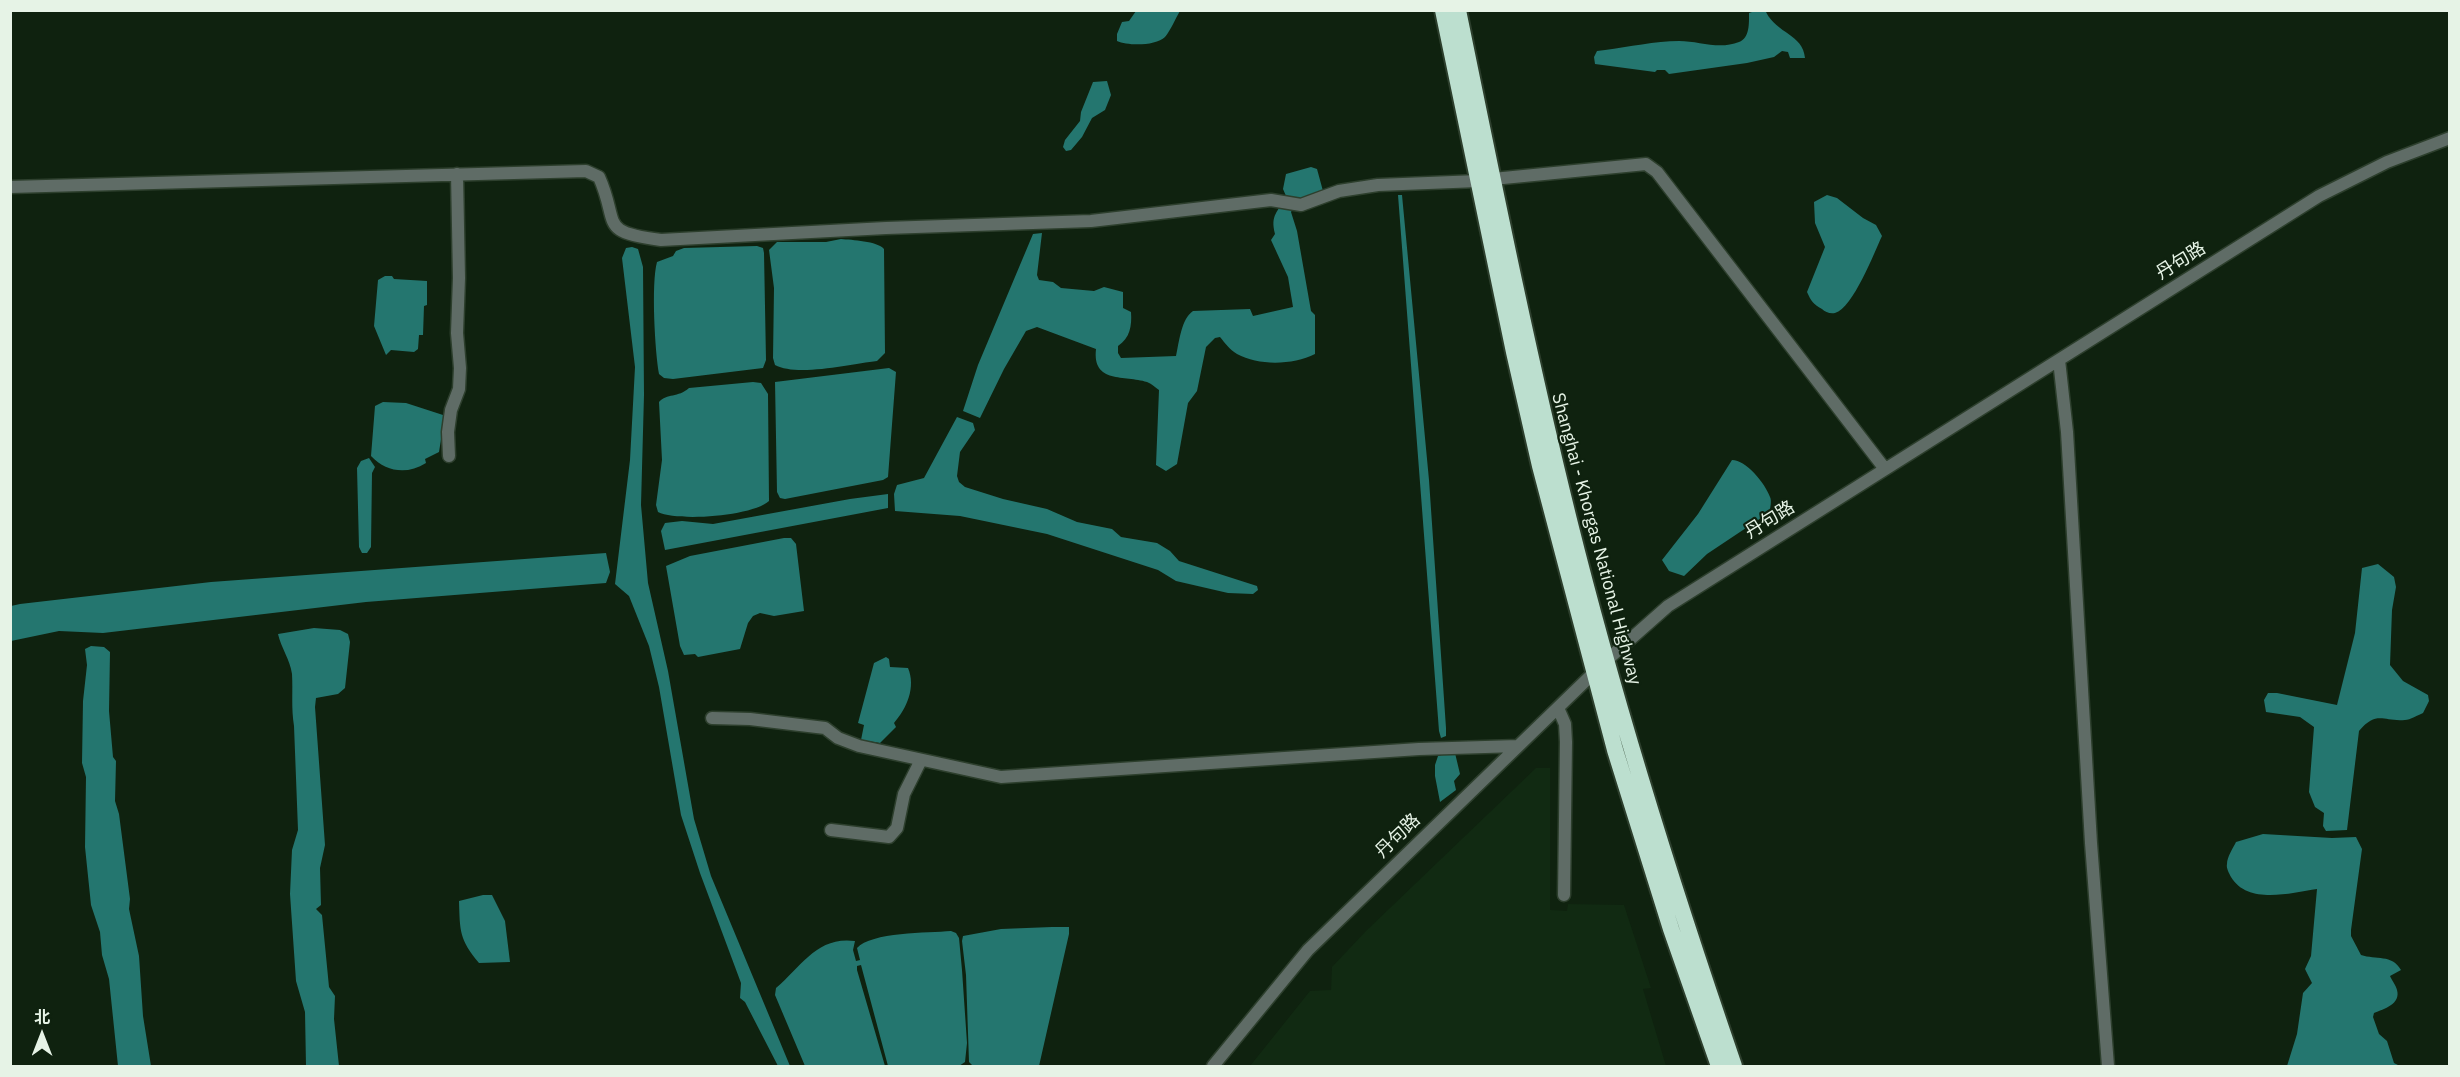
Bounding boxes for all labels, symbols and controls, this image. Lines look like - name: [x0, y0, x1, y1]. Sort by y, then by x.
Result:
- street label: 丹句路: [2152, 238, 2210, 284]
- street label: Shanghai - Khorgas National Highway: [1547, 391, 1645, 687]
- street label: 丹句路: [1741, 497, 1799, 543]
- street label: 丹句路: [1371, 809, 1425, 863]
- north arrow: [12, 1005, 72, 1065]
- text: 北: [34, 1007, 50, 1027]

